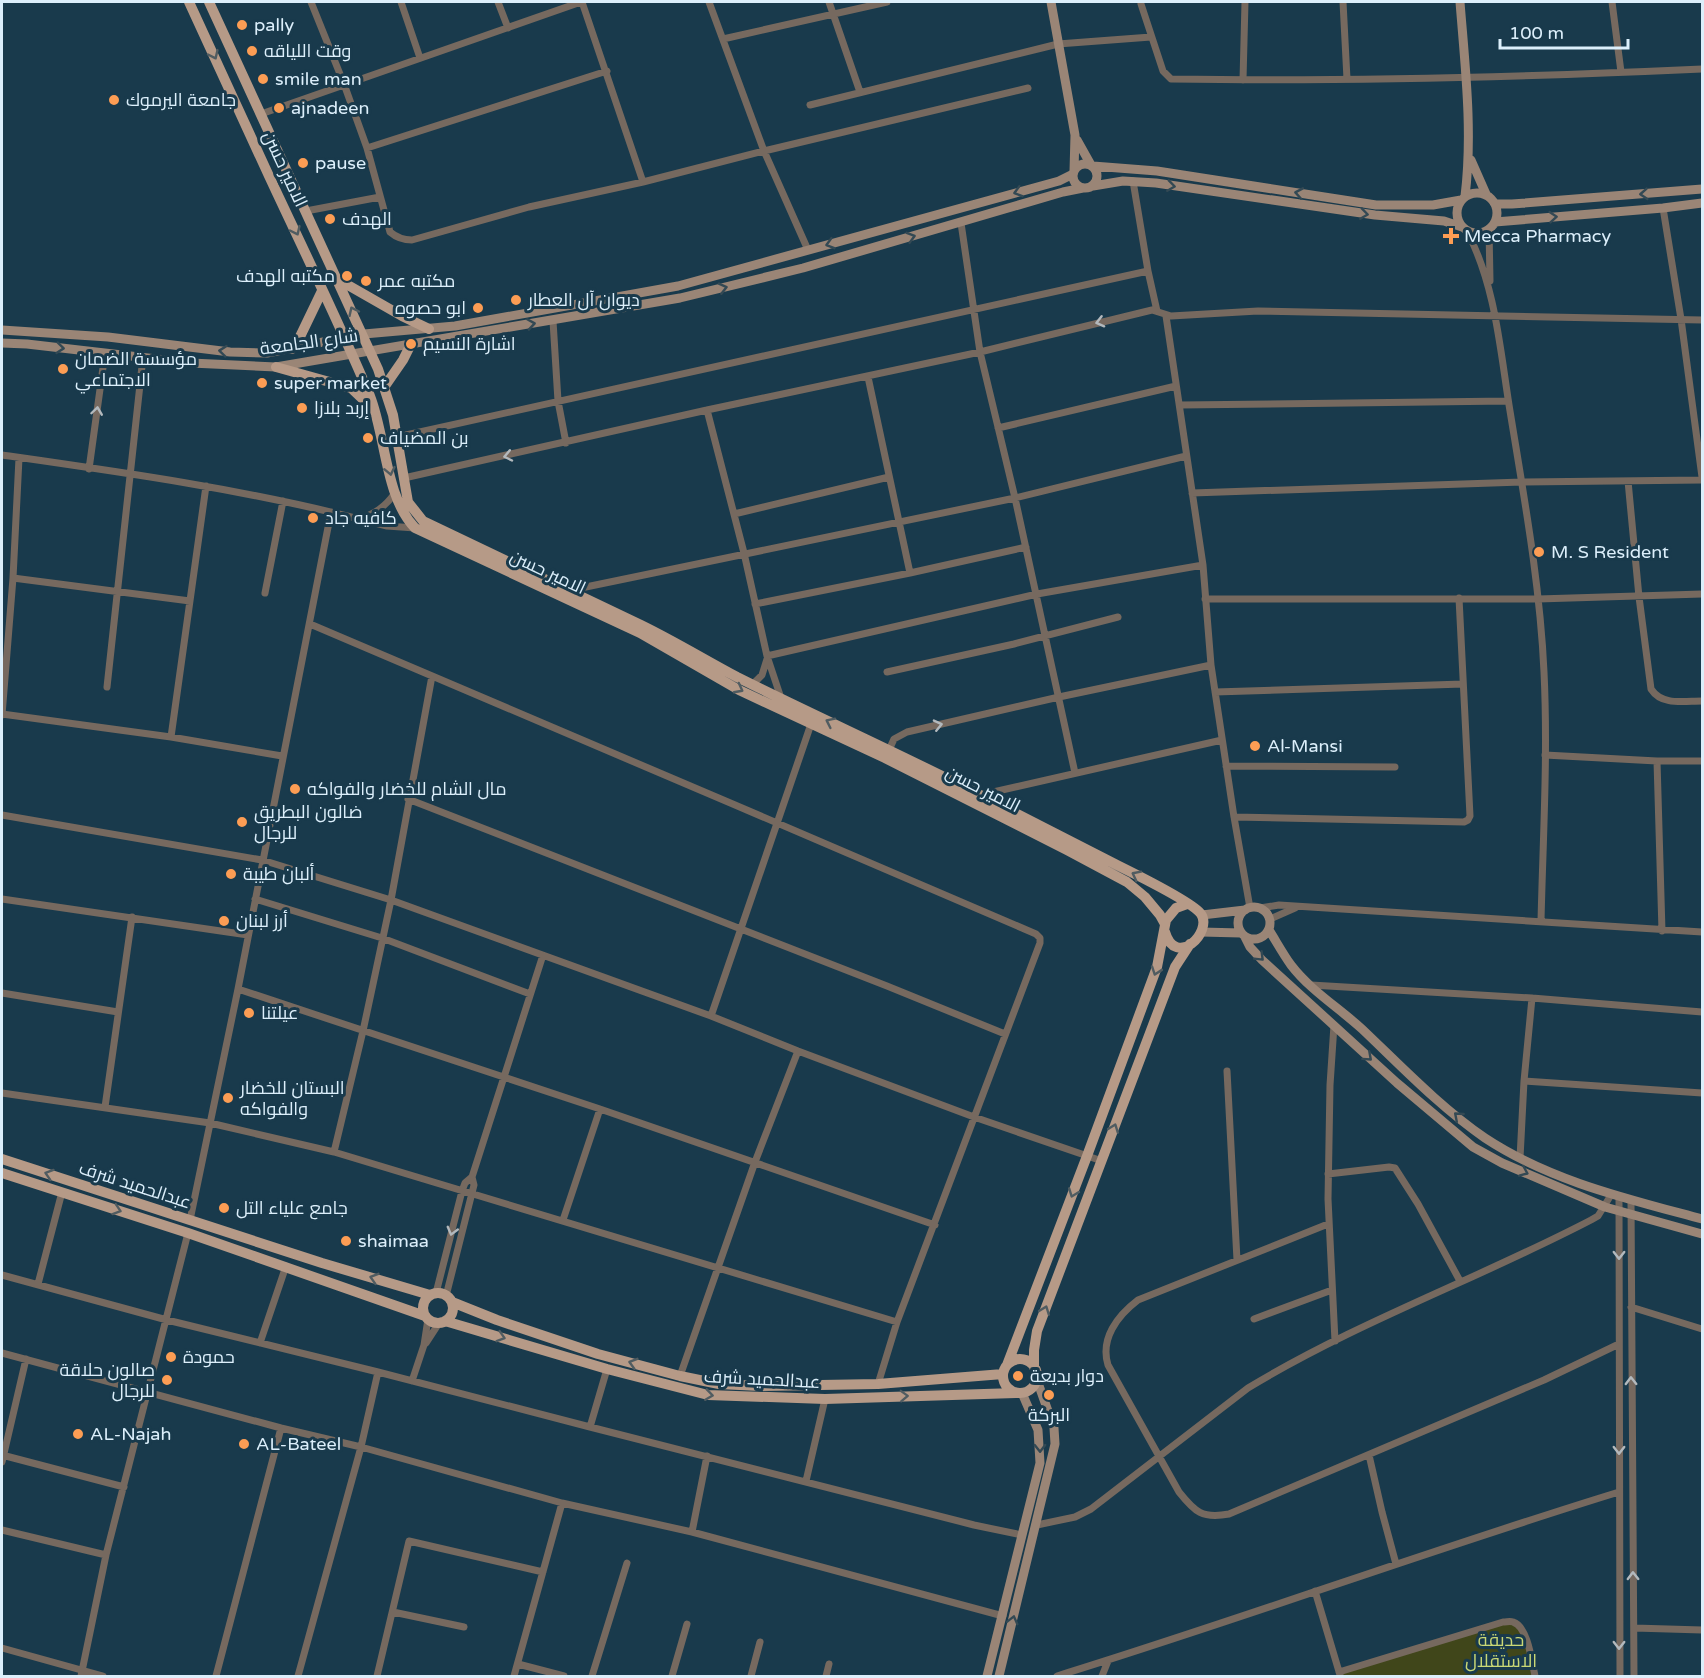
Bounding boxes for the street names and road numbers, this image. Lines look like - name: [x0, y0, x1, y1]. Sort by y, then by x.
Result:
- street label: الامير حسن: [258, 128, 312, 210]
- street label: شارع الجامعة: [258, 324, 360, 361]
- street label: الامير حسن: [507, 545, 589, 599]
- street label: الامير حسن: [942, 761, 1024, 817]
- street label: عبدالحميد شرف: [76, 1157, 194, 1213]
- street label: عبدالحميد شرف: [703, 1365, 821, 1393]

